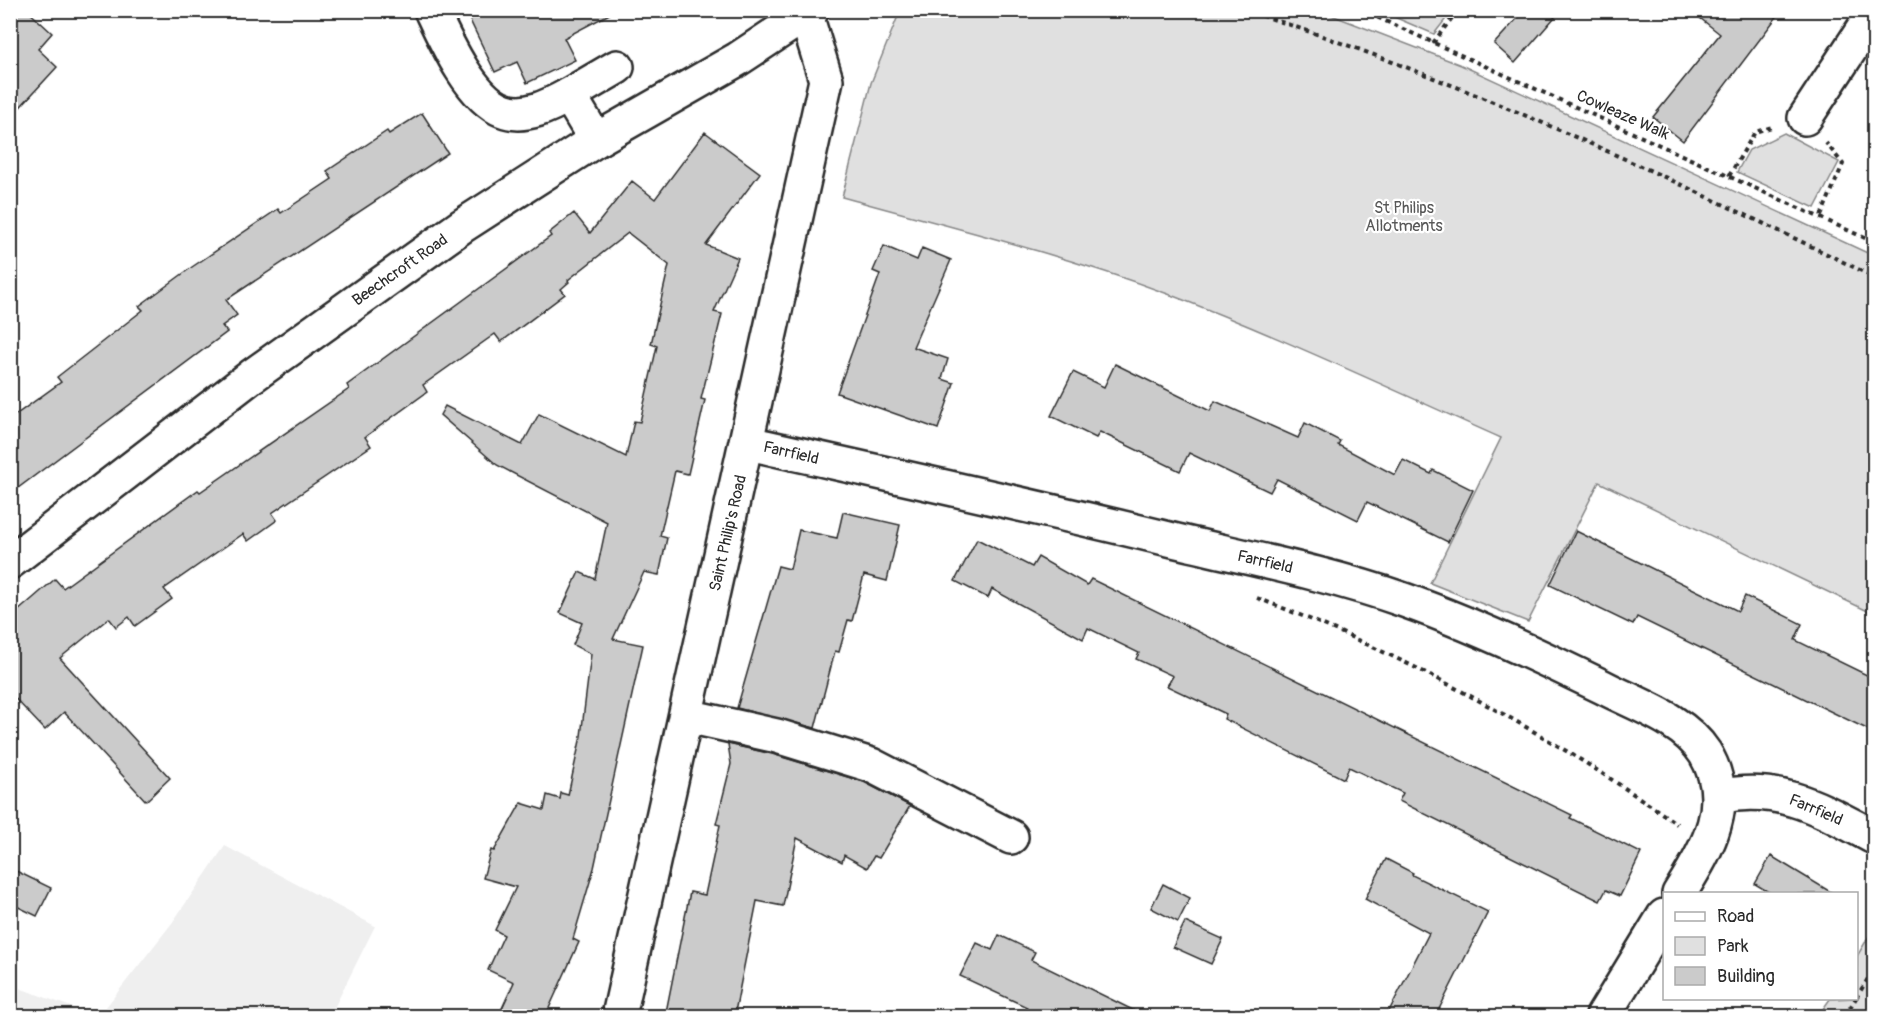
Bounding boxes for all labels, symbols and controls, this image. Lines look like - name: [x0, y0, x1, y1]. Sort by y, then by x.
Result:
- street label: Cowleaze Walk: [1573, 86, 1673, 145]
- park label: St Philips Allotments: [1365, 198, 1443, 236]
- street label: Beechcroft Road: [348, 230, 452, 310]
- street label: Farrfield: [761, 437, 821, 469]
- street label: Saint Philip's Road: [705, 473, 751, 593]
- street label: Farrfield: [1235, 546, 1295, 578]
- street label: Farrfield: [1786, 790, 1846, 830]
- legend: [1663, 892, 1858, 1000]
- text: Road: [1717, 905, 1754, 928]
- text: Park: [1717, 935, 1749, 958]
- text: Building: [1717, 965, 1775, 988]

